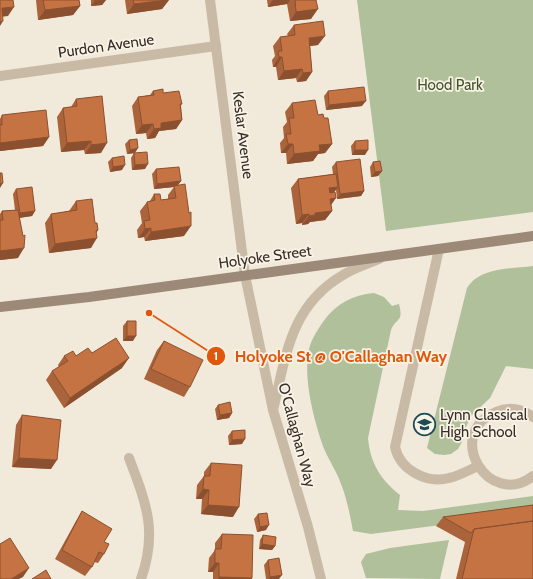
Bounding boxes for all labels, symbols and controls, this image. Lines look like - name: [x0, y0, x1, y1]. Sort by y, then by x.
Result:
- street label: Purdon Avenue: [57, 30, 155, 62]
- park label: Hood Park: [417, 76, 483, 94]
- street label: Keslar Avenue: [229, 90, 257, 180]
- street label: Holyoke Street: [217, 242, 313, 272]
- callout: Holyoke St @ O'Callaghan Way: [206, 342, 455, 370]
- text: Holyoke St @ O'Callaghan Way: [235, 347, 448, 366]
- text: 1: [214, 348, 218, 363]
- street label: O'Callaghan Way: [274, 381, 320, 490]
- place label: Lynn Classical High School: [440, 406, 528, 441]
- school or university icon: Lynn Classical High School: [412, 411, 438, 437]

